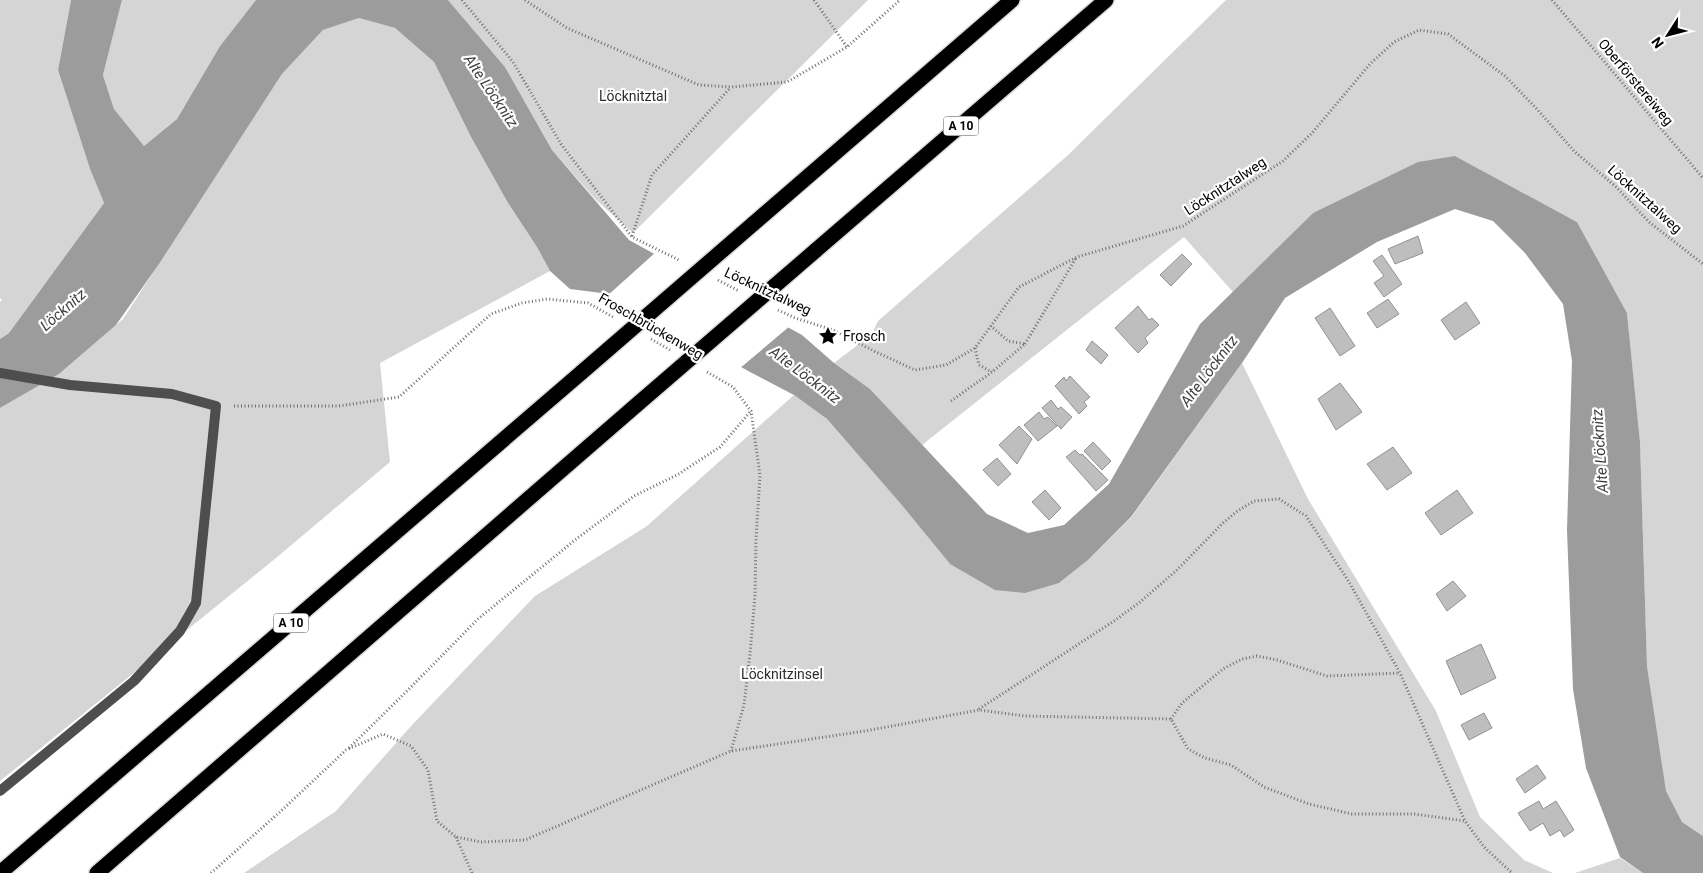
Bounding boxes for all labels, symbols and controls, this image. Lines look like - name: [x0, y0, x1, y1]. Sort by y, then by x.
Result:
- north arrow: [1643, 10, 1693, 60]
- text: N: [1648, 34, 1667, 51]
- street label: Oberförstereiweg: [1595, 36, 1677, 128]
- water label: Alte Löcknitz: [460, 50, 522, 131]
- park label: Löcknitztal: [599, 88, 667, 104]
- road number: A 10: [944, 116, 978, 136]
- street label: Löcknitztalweg: [1181, 154, 1269, 218]
- street label: Löcknitztalweg: [1605, 162, 1685, 236]
- street label: Löcknitztalweg: [722, 264, 814, 318]
- water label: Löcknitz: [36, 285, 90, 335]
- street label: Froschbrückenweg: [596, 290, 706, 362]
- place icon: Frosch: [817, 325, 839, 347]
- place label: Frosch: [843, 328, 885, 344]
- water label: Alte Löcknitz: [1176, 331, 1242, 411]
- water label: Alte Löcknitz: [765, 342, 845, 408]
- water label: Alte Löcknitz: [1588, 408, 1612, 494]
- road number: A 10: [274, 614, 308, 632]
- park label: Löcknitzinsel: [741, 666, 823, 682]

